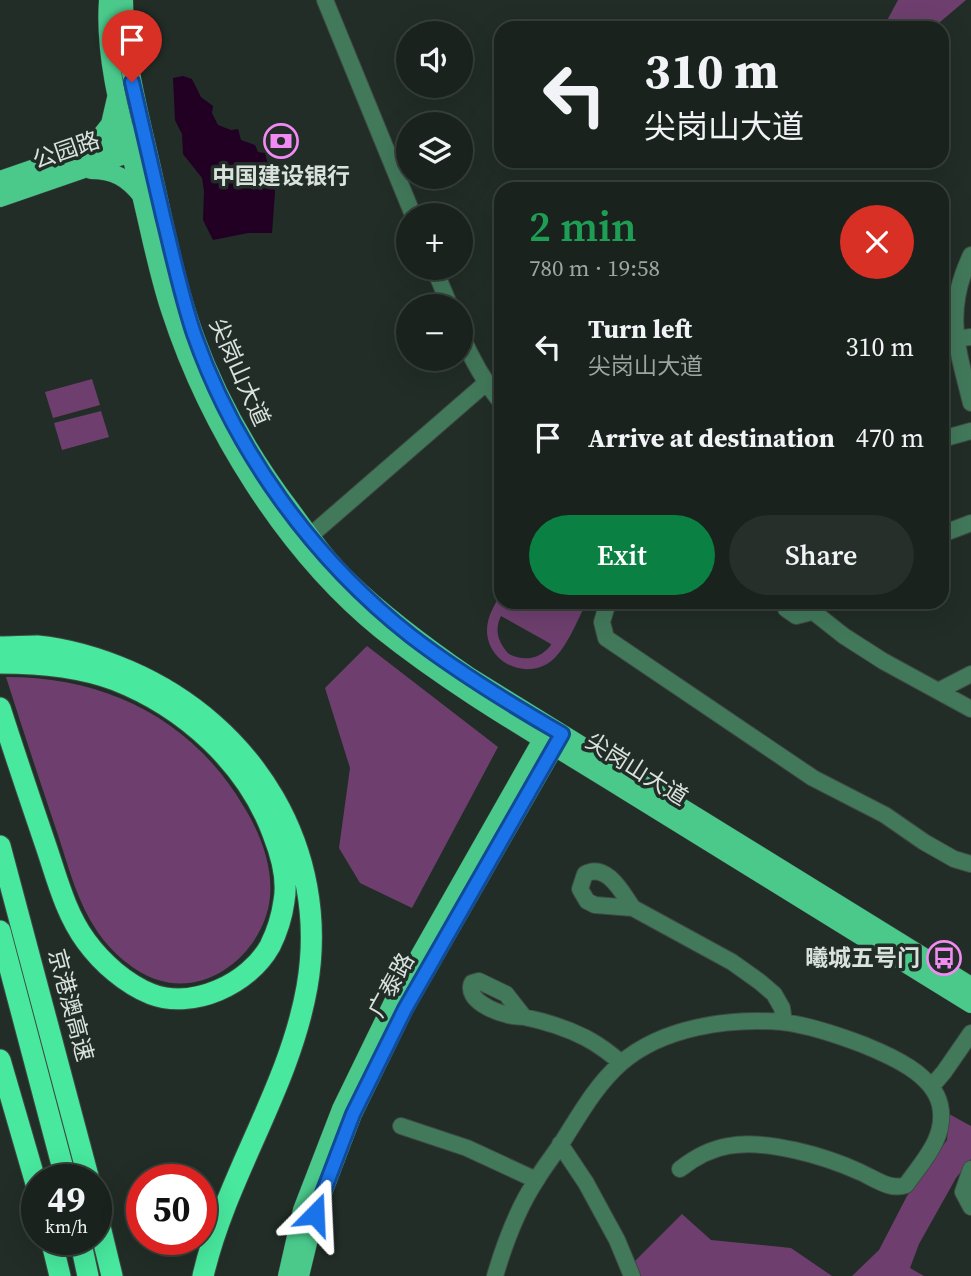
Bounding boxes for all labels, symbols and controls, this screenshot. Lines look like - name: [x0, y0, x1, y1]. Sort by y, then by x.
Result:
- pin: [102, 10, 162, 82]
- icon: arrive: [113, 21, 151, 59]
- map controls: [396, 21, 473, 371]
- button: sound: [396, 21, 473, 98]
- text: 310 m: [644, 37, 779, 104]
- icon: left: [529, 49, 620, 140]
- text: 尖岗山大道: [644, 105, 804, 149]
- button: layers: [396, 112, 473, 189]
- bank icon: 中国建设银行: [262, 122, 300, 160]
- street label: 公园路: [28, 124, 104, 176]
- place label: 中国建设银行: [212, 160, 350, 192]
- text: 2 min: [529, 197, 637, 255]
- button: +: [396, 203, 473, 280]
- button: close: [840, 205, 914, 279]
- text: 780 m · 19:58: [529, 252, 660, 284]
- button: −: [396, 294, 473, 371]
- text: Turn left: [588, 311, 692, 347]
- street label: 尖岗山大道: [202, 313, 278, 431]
- icon: left: [529, 328, 567, 366]
- text: 310 m: [846, 329, 914, 365]
- text: 尖岗山大道: [588, 350, 703, 382]
- icon: arrive: [529, 419, 567, 457]
- text: Arrive at destination: [588, 420, 835, 456]
- text: 470 m: [856, 420, 924, 456]
- button: Exit: [529, 515, 715, 595]
- button: Share: [729, 515, 914, 595]
- street label: 尖岗山大道: [580, 725, 694, 813]
- bus stop icon: 曦城五号门: [925, 939, 963, 977]
- place label: 曦城五号门: [805, 942, 920, 974]
- street label: 京港澳高速: [41, 945, 101, 1065]
- street label: 广泰路: [360, 947, 422, 1023]
- speed limit sign: 50: [126, 1164, 217, 1255]
- text: 49: [48, 1176, 85, 1224]
- position arrow: [278, 1177, 352, 1251]
- text: km/h: [45, 1214, 88, 1239]

